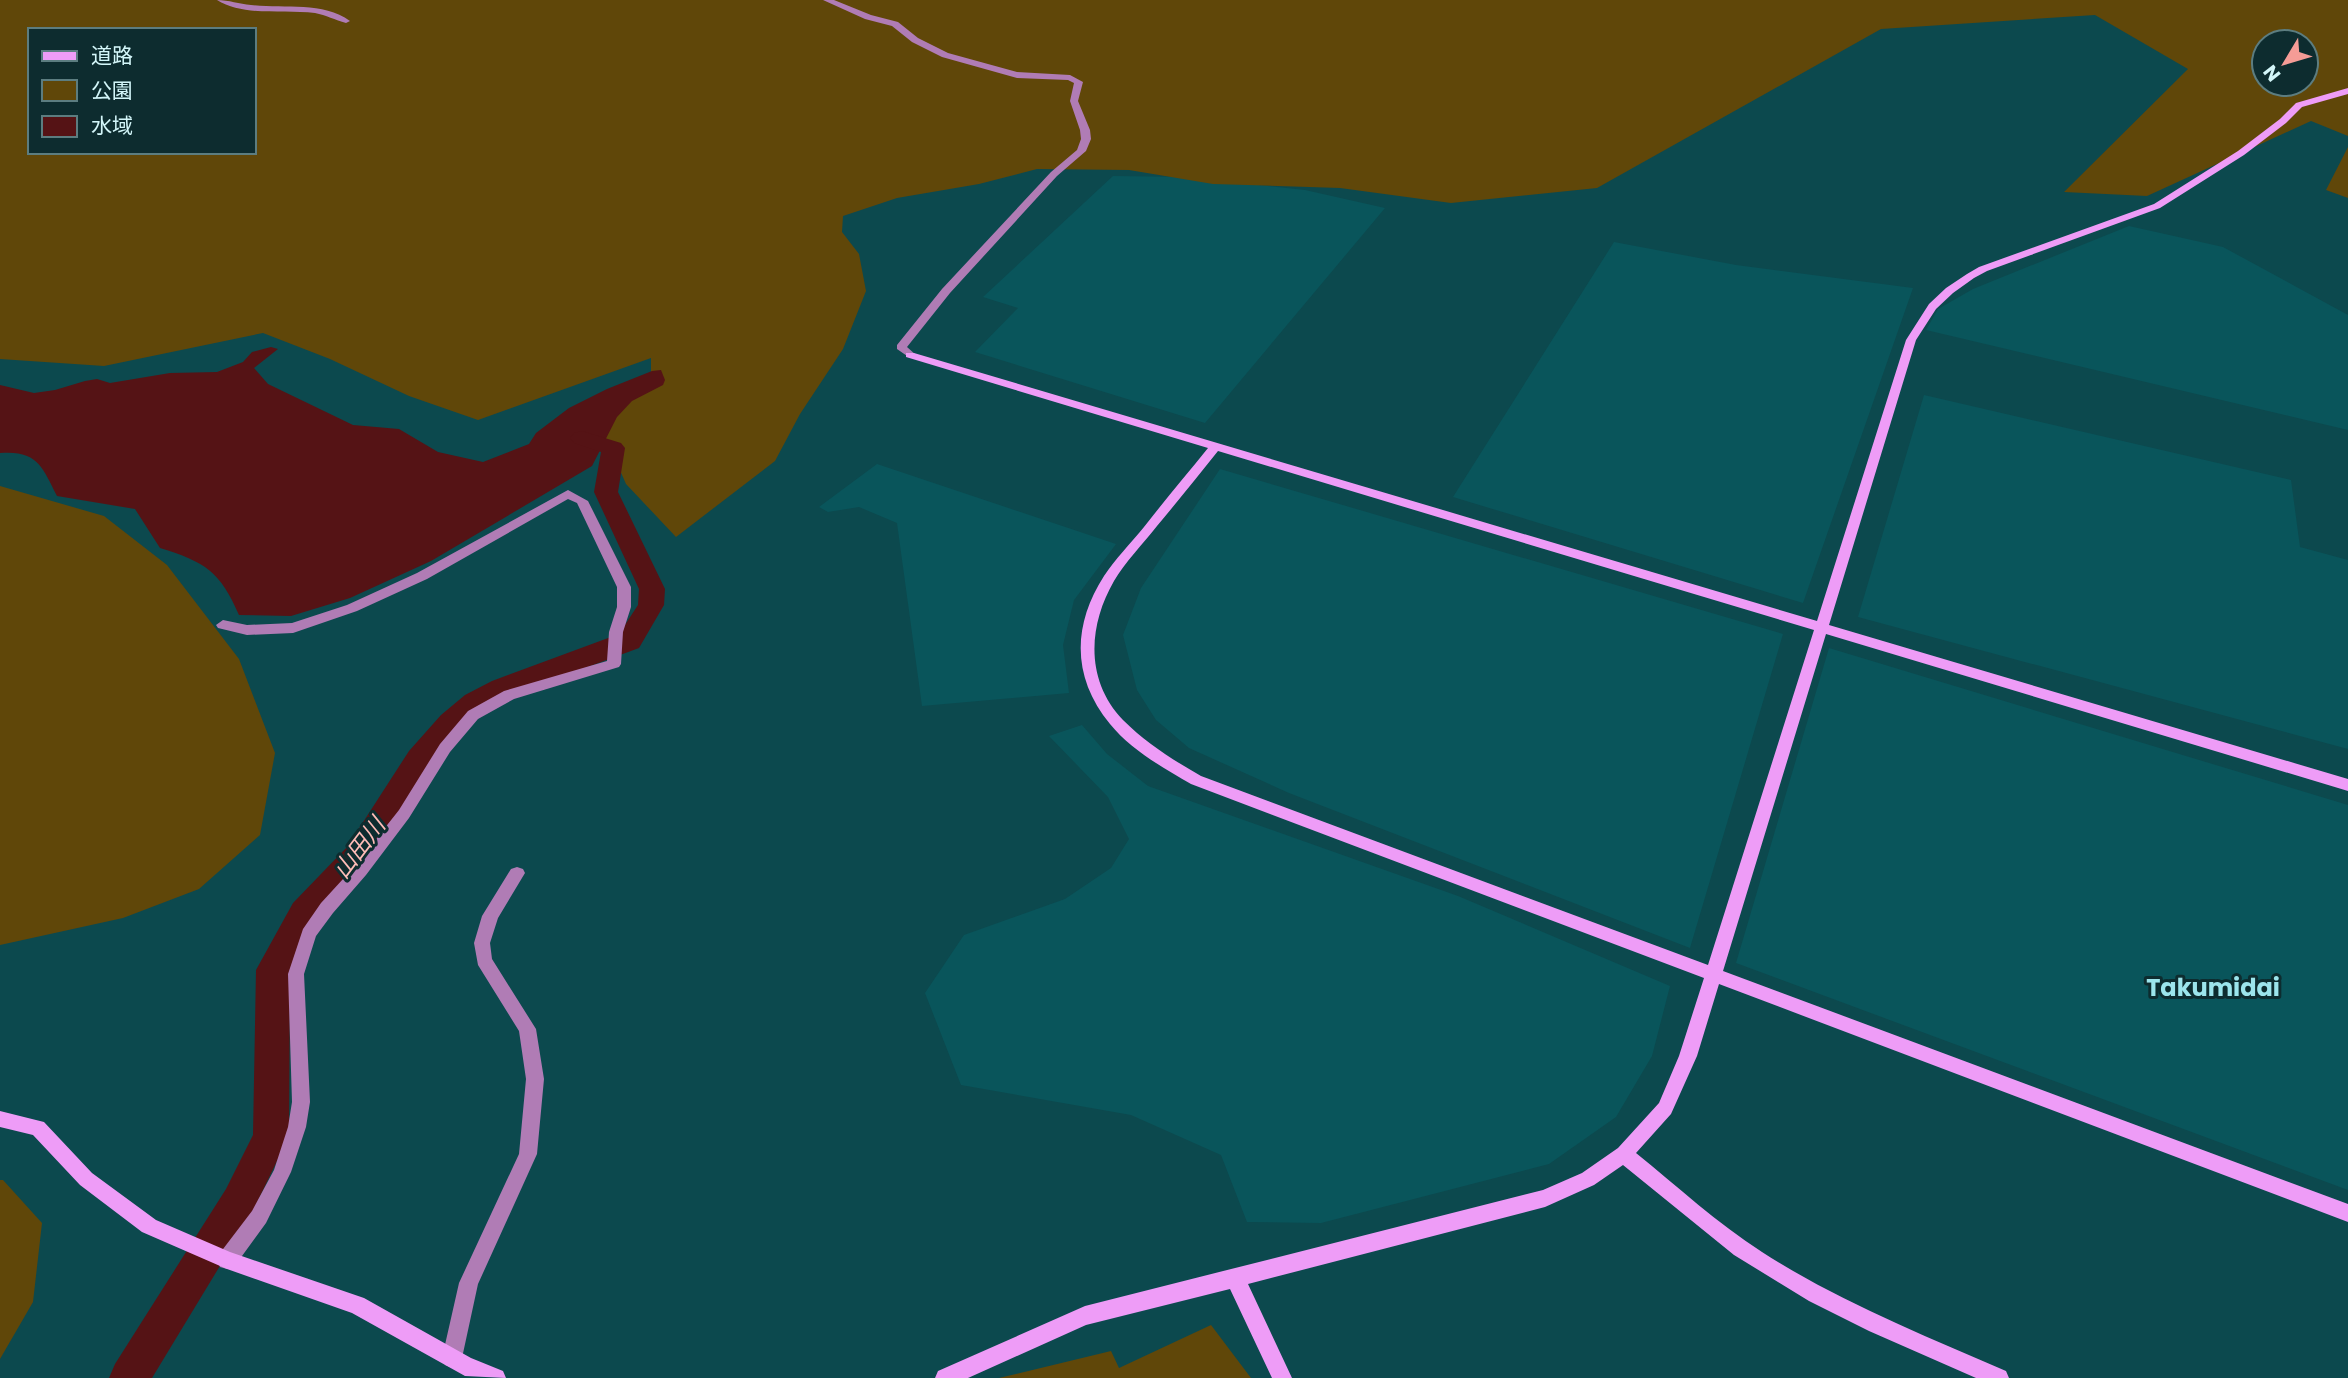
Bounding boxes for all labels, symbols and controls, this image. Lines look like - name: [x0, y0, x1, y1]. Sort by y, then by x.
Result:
- legend: [28, 28, 256, 154]
- north arrow: [2250, 28, 2320, 98]
- text: 道路: [91, 41, 133, 70]
- text: N: [2257, 59, 2287, 87]
- text: 公園: [91, 76, 133, 105]
- text: 水域: [91, 111, 133, 140]
- water label: 山田川: [325, 808, 394, 885]
- district label: Takumidai: [2146, 971, 2280, 1004]

